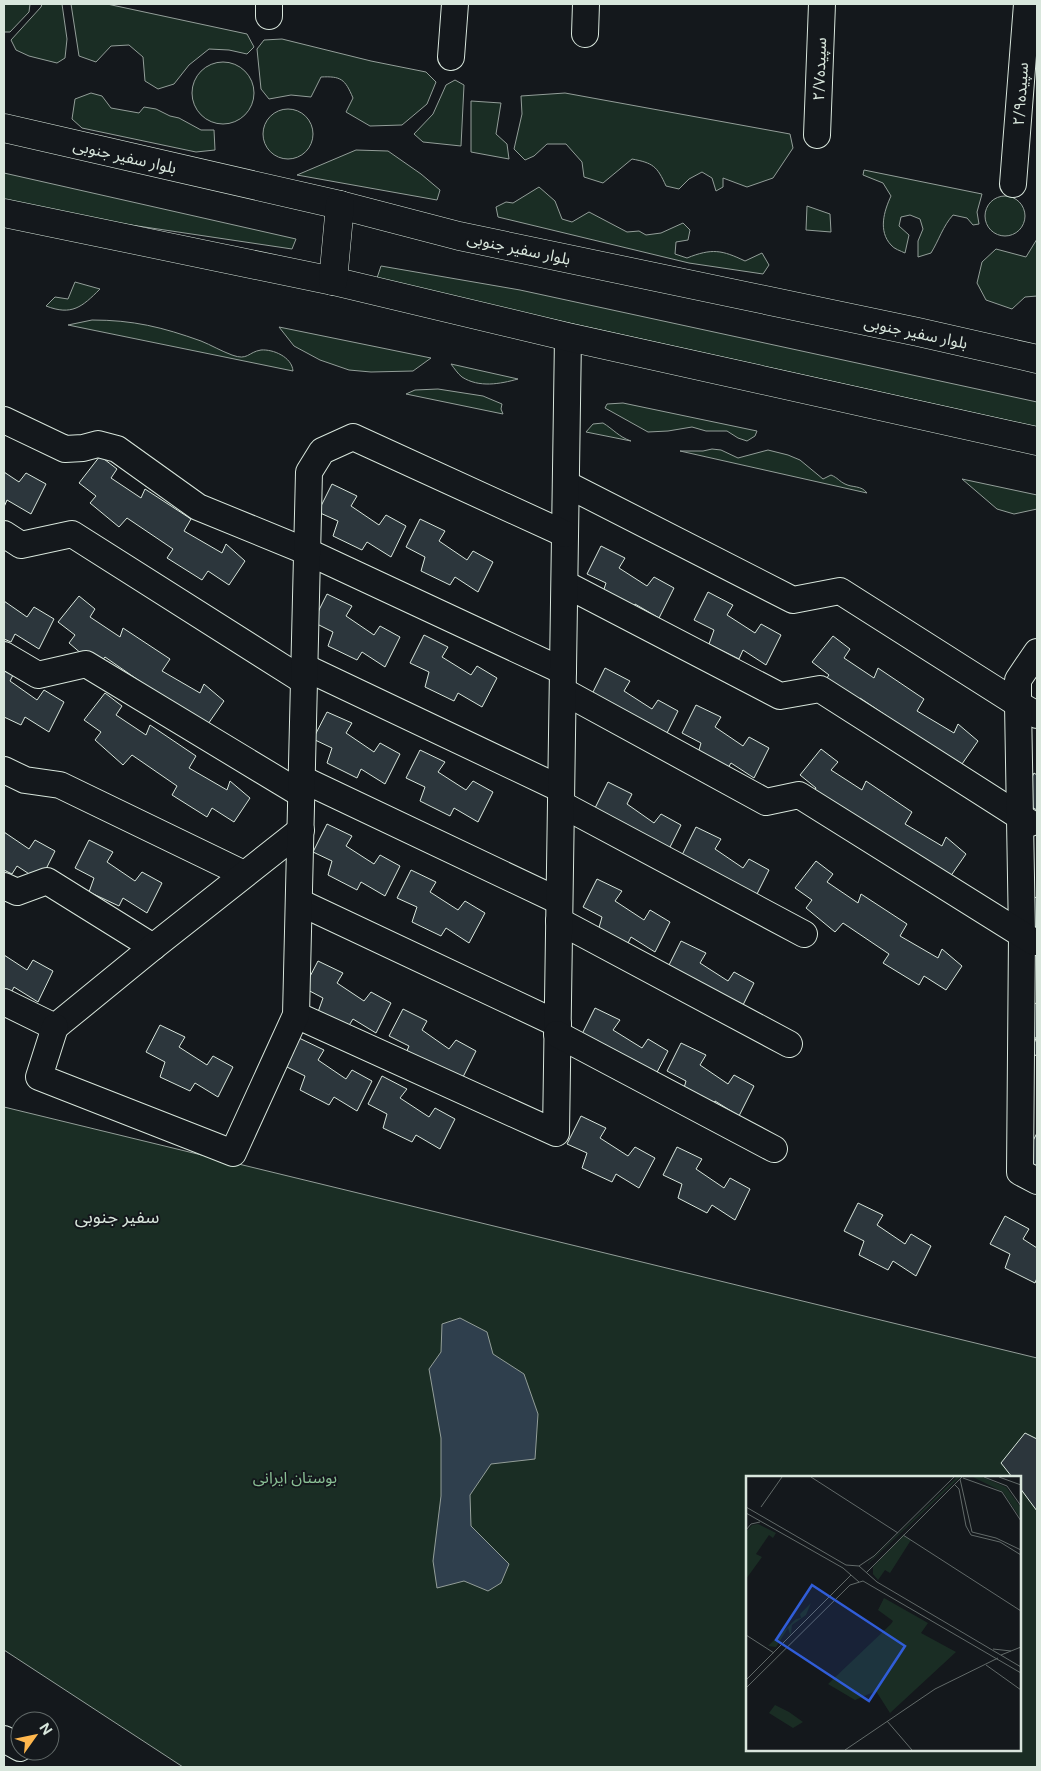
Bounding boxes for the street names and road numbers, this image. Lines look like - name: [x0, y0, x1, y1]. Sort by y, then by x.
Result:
- street label: سپیده۲/۷: [809, 37, 831, 101]
- street label: سپیده۲/۹: [1009, 62, 1033, 126]
- street label: بلوار سفیر جنوبی: [71, 135, 178, 178]
- street label: بلوار سفیر جنوبی: [465, 228, 572, 269]
- street label: بلوار سفیر جنوبی: [862, 312, 969, 353]

